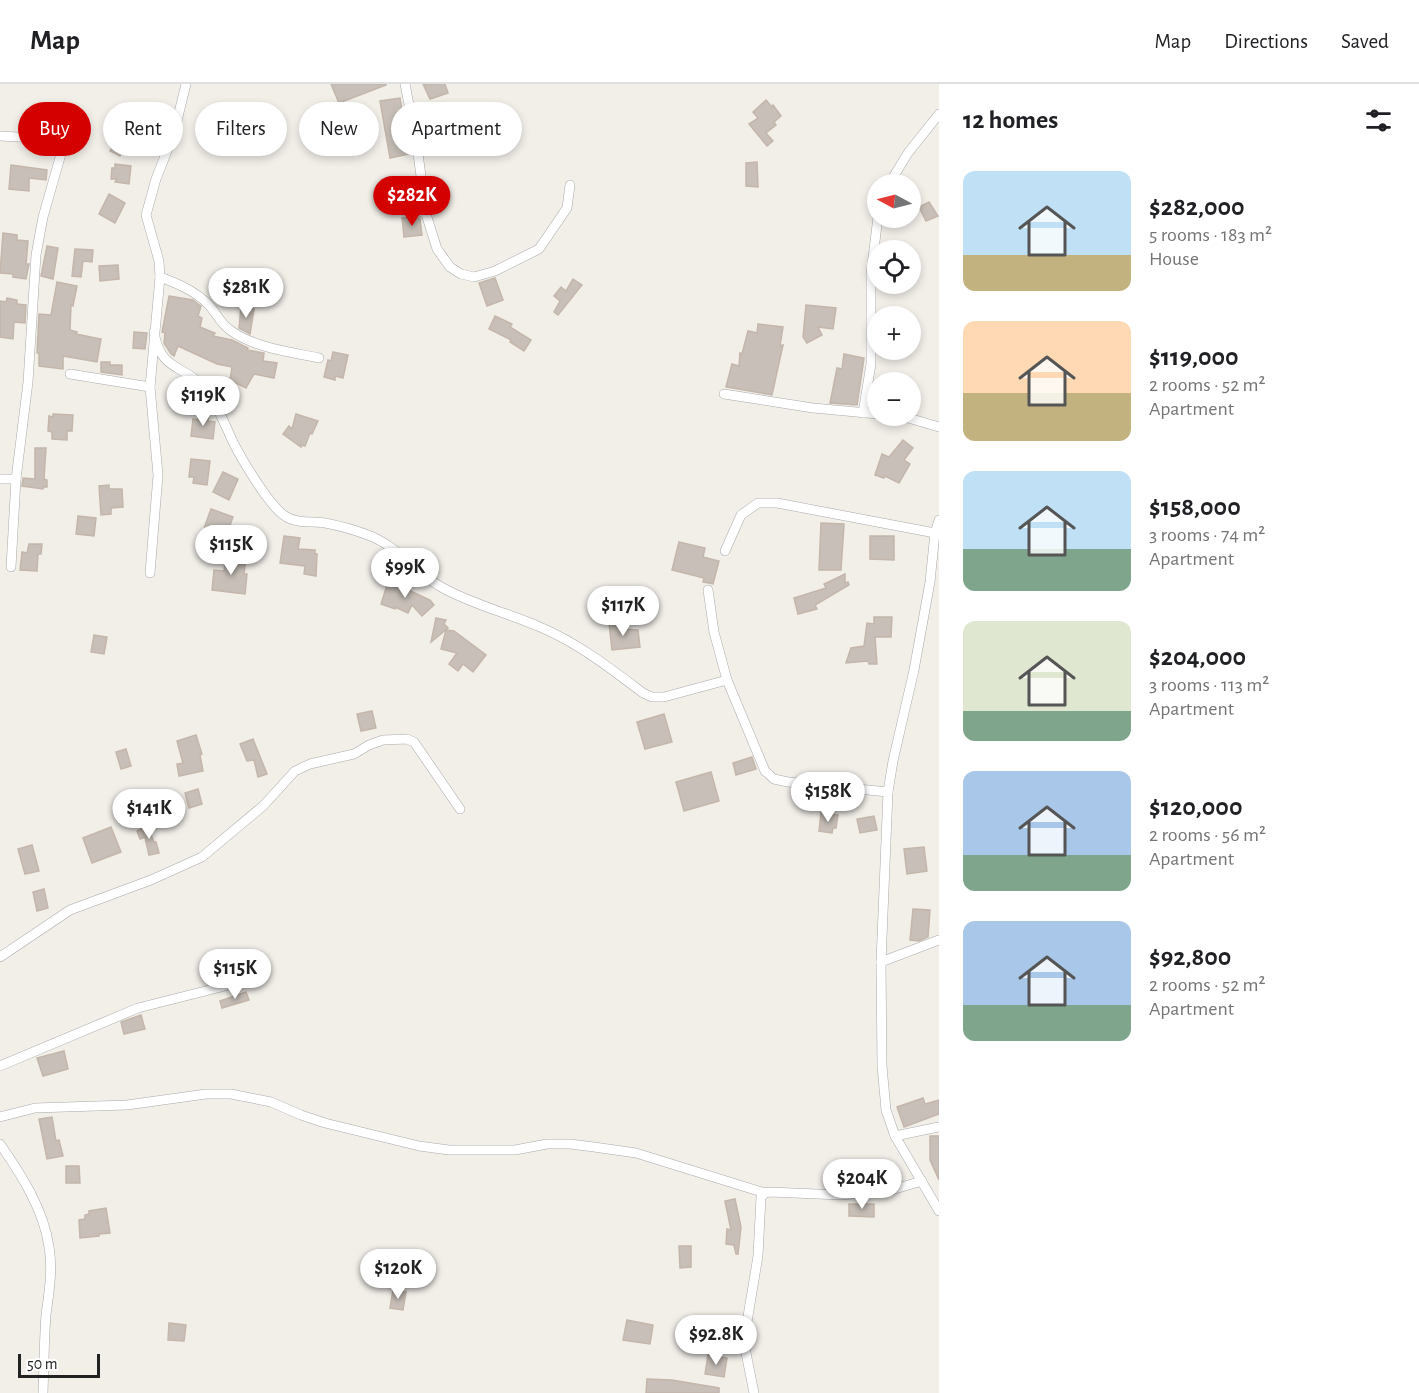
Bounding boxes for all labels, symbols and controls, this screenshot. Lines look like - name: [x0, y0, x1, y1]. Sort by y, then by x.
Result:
- text: Map: [30, 27, 80, 55]
- text: Map: [1155, 31, 1191, 52]
- text: Directions: [1224, 31, 1308, 52]
- text: Saved: [1341, 31, 1389, 52]
- chip: Buy: [18, 102, 91, 156]
- chip: Rent: [103, 102, 183, 156]
- chip: Filters: [195, 102, 287, 156]
- chip: New: [299, 102, 379, 156]
- chip: Apartment: [391, 102, 522, 156]
- icon: filters: [1362, 104, 1395, 137]
- text: 12 homes: [963, 107, 1058, 133]
- north arrow: [867, 174, 921, 228]
- map controls: [867, 174, 921, 426]
- pin: $282K: [370, 176, 454, 227]
- text: $282K: [387, 185, 437, 205]
- text: $282,000: [1149, 194, 1245, 220]
- icon: home: [1011, 195, 1083, 267]
- text: 5 rooms · 183 m²: [1149, 225, 1272, 245]
- button: locate: [867, 240, 921, 294]
- text: House: [1149, 249, 1199, 269]
- pin: $281K: [204, 268, 288, 319]
- text: $281K: [222, 277, 270, 297]
- button: +: [867, 306, 921, 360]
- text: $119,000: [1149, 344, 1239, 370]
- icon: home: [1011, 345, 1083, 417]
- button: −: [867, 372, 921, 426]
- text: 2 rooms · 52 m²: [1149, 375, 1266, 395]
- pin: $119K: [161, 376, 245, 427]
- text: $119K: [181, 385, 225, 405]
- text: Apartment: [1149, 399, 1234, 419]
- text: $158,000: [1149, 494, 1241, 520]
- icon: home: [1011, 495, 1083, 567]
- pin: $115K: [189, 525, 273, 576]
- text: 3 rooms · 74 m²: [1149, 525, 1265, 545]
- text: $115K: [209, 534, 253, 554]
- pin: $99K: [369, 548, 441, 599]
- text: Apartment: [1149, 549, 1234, 569]
- text: $99K: [385, 557, 425, 577]
- pin: $117K: [581, 586, 665, 637]
- text: $117K: [601, 595, 645, 615]
- text: $204,000: [1149, 644, 1246, 670]
- icon: home: [1011, 645, 1083, 717]
- text: 3 rooms · 113 m²: [1149, 675, 1269, 695]
- text: Apartment: [1149, 699, 1234, 719]
- pin: $158K: [786, 772, 870, 823]
- text: $158K: [805, 781, 851, 801]
- pin: $141K: [107, 789, 191, 840]
- text: $120,000: [1149, 794, 1242, 820]
- icon: home: [1011, 795, 1083, 867]
- text: $141K: [126, 798, 172, 818]
- text: 2 rooms · 56 m²: [1149, 825, 1266, 845]
- text: Apartment: [1149, 849, 1234, 869]
- text: $92,800: [1149, 944, 1231, 970]
- icon: home: [1011, 945, 1083, 1017]
- pin: $115K: [193, 949, 277, 1000]
- text: $115K: [213, 958, 257, 978]
- text: 2 rooms · 52 m²: [1149, 975, 1266, 995]
- text: Apartment: [1149, 999, 1234, 1019]
- pin: $204K: [820, 1159, 904, 1210]
- text: $204K: [837, 1168, 887, 1188]
- pin: $120K: [356, 1249, 440, 1300]
- text: $120K: [374, 1258, 422, 1278]
- pin: $92.8K: [667, 1315, 765, 1366]
- text: $92.8K: [689, 1324, 743, 1344]
- scale bar: [18, 1351, 100, 1378]
- text: 50 m: [27, 1356, 58, 1372]

